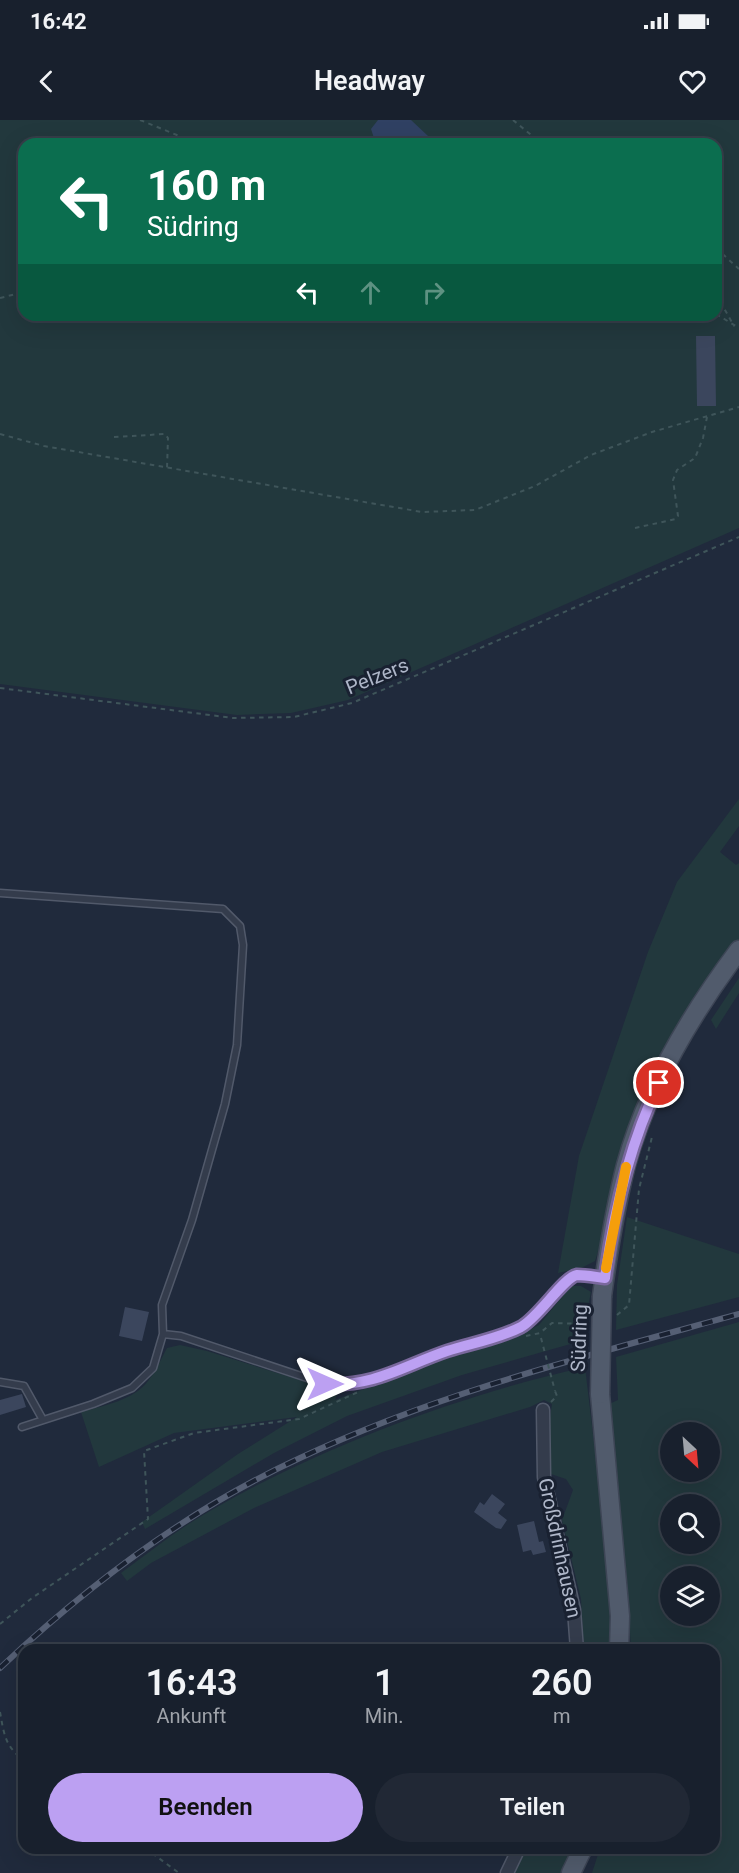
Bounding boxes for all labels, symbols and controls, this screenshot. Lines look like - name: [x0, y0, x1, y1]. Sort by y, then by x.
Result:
- text: 16:42: [30, 9, 87, 34]
- icon: back: [30, 65, 63, 98]
- text: Headway: [314, 65, 425, 97]
- icon: heart: [676, 65, 709, 98]
- text: 160 m: [147, 161, 266, 210]
- icon: left: [48, 162, 126, 240]
- text: Südring: [147, 211, 239, 243]
- icon: left: [291, 276, 324, 309]
- icon: ahead: [354, 276, 387, 309]
- icon: right: [417, 276, 450, 309]
- street label: Pelzers: [342, 653, 412, 699]
- pin: [633, 1057, 684, 1108]
- icon: arrive: [642, 1066, 675, 1099]
- street label: Südring: [566, 1304, 592, 1372]
- position arrow: [293, 1352, 357, 1416]
- north arrow: [660, 1422, 720, 1482]
- map controls: [660, 1422, 720, 1626]
- street label: Großdrinhausen: [533, 1476, 587, 1620]
- button: search: [660, 1494, 720, 1554]
- button: layers: [660, 1566, 720, 1626]
- text: 16:43: [145, 1662, 237, 1704]
- text: 1: [374, 1662, 394, 1704]
- text: 260: [531, 1662, 593, 1704]
- text: Ankunft: [157, 1704, 226, 1728]
- text: Min.: [365, 1704, 404, 1728]
- text: m: [553, 1704, 571, 1728]
- button: Beenden: [48, 1773, 363, 1842]
- button: Teilen: [375, 1773, 690, 1842]

